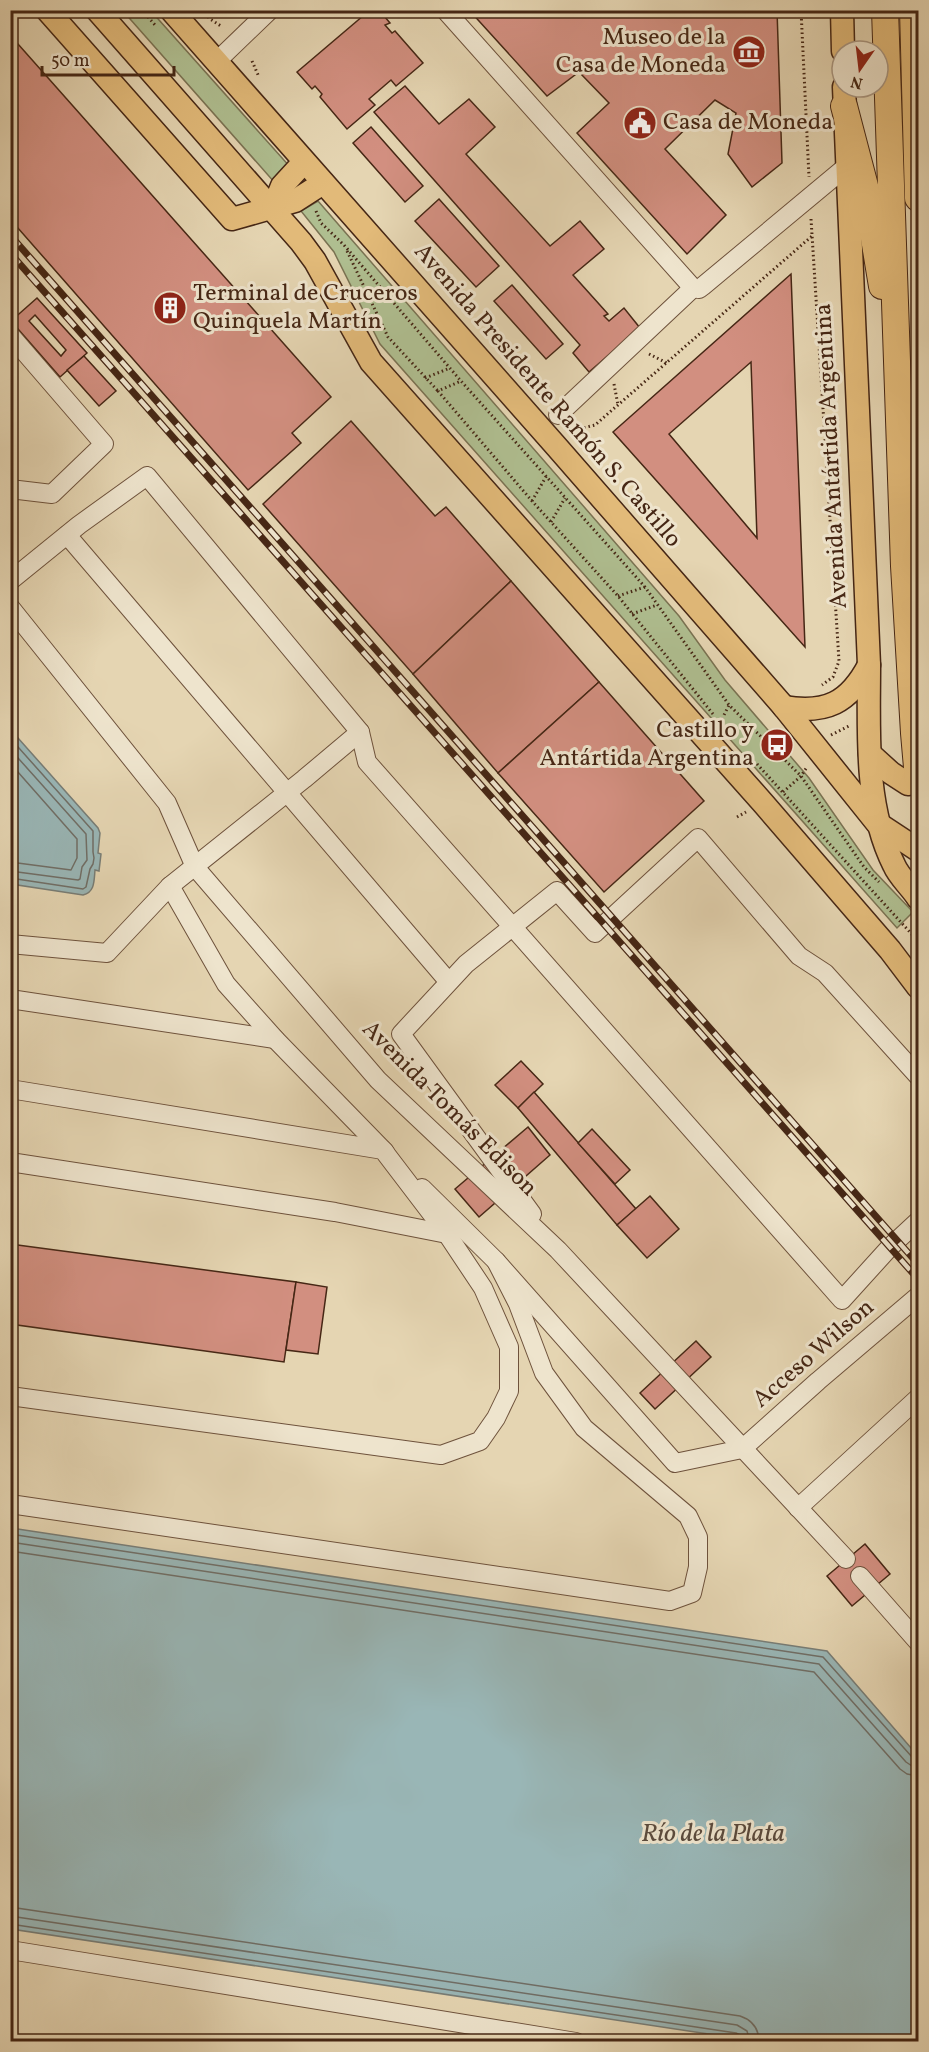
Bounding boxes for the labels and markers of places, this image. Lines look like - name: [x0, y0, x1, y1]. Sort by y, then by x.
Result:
- place label: Museo de la Casa de Moneda: [556, 21, 726, 83]
- museum icon: Museo de la Casa de Moneda: [731, 34, 767, 70]
- public building icon: Casa de Moneda: [622, 105, 658, 141]
- place label: Casa de Moneda: [663, 106, 833, 140]
- place label: Terminal de Cruceros Quinquela Martín: [193, 277, 418, 339]
- building icon: Terminal de Cruceros Quinquela Martín: [152, 290, 188, 326]
- place label: Castillo y Antártida Argentina: [540, 714, 754, 776]
- bus stop icon: Castillo y Antártida Argentina: [759, 727, 795, 763]

